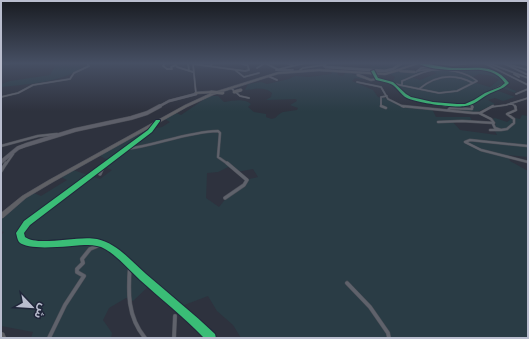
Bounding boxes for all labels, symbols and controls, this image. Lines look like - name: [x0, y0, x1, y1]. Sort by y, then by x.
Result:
- north arrow: [12, 287, 52, 327]
- text: ش: [32, 301, 51, 321]

